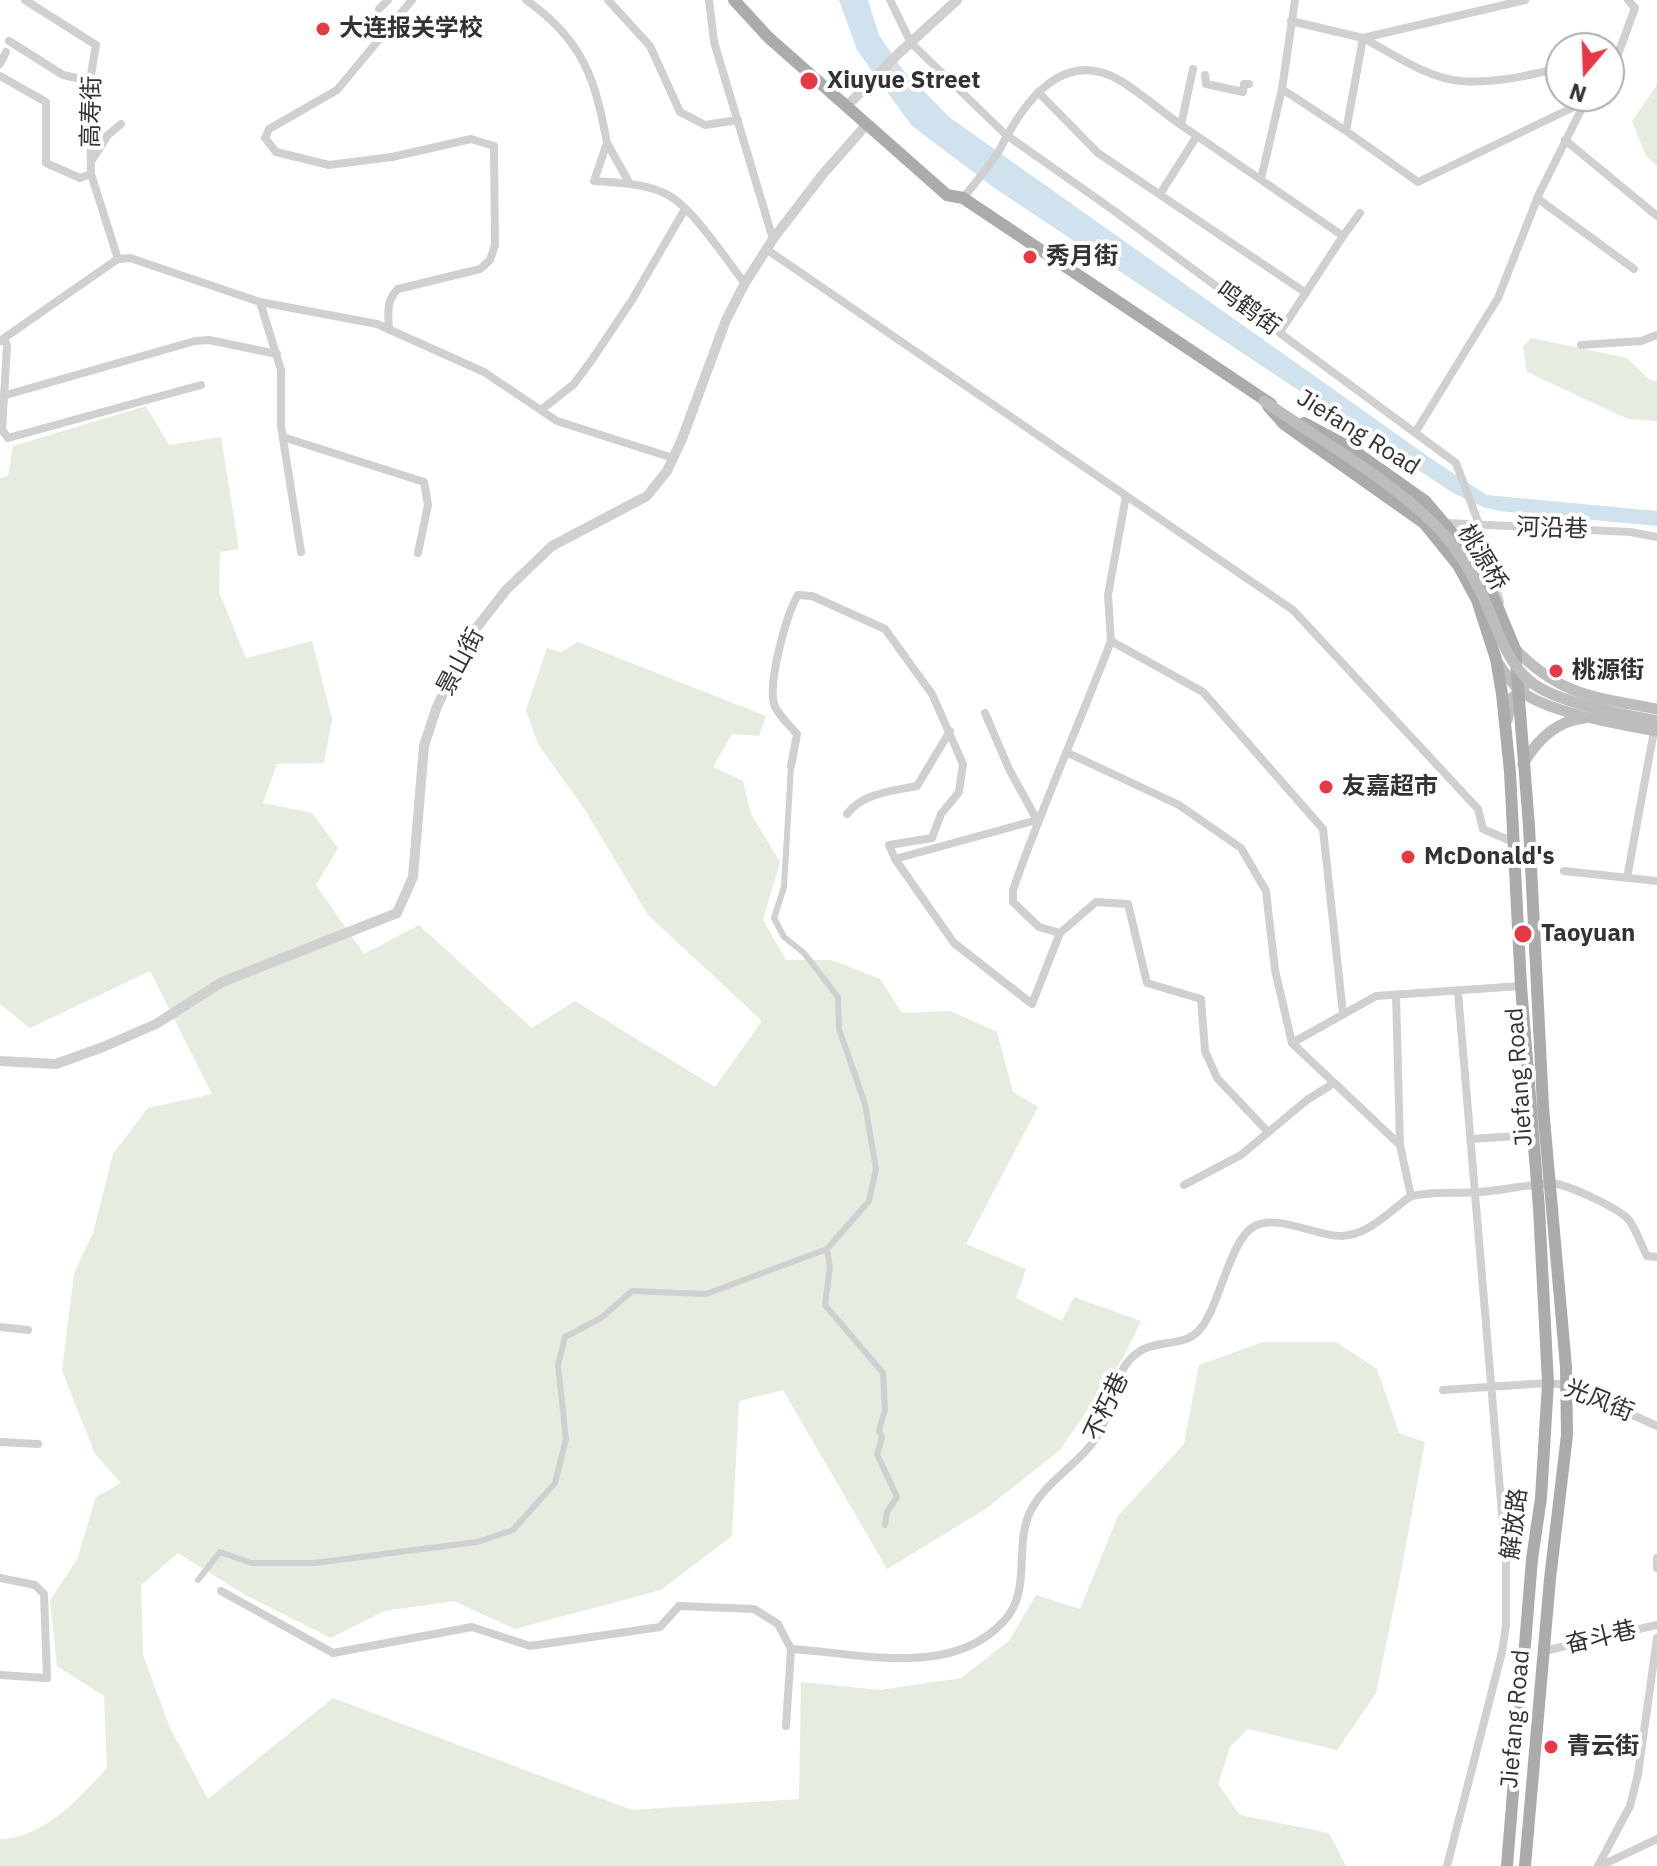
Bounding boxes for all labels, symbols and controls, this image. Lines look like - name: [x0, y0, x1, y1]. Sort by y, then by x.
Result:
- place label: 大连报关学校: [339, 15, 483, 43]
- marker: 大连报关学校: [314, 20, 332, 38]
- north arrow: [1545, 32, 1625, 112]
- place label: Xiuyue Street: [827, 67, 980, 95]
- marker: Xiuyue Street: [798, 70, 820, 92]
- street label: 高寿街: [77, 76, 107, 148]
- text: N: [1565, 77, 1590, 110]
- place label: 秀月街: [1046, 243, 1118, 271]
- marker: 秀月街: [1021, 248, 1039, 266]
- street label: 鸣鹤街: [1210, 276, 1286, 342]
- street label: Jiefang Road: [1291, 384, 1425, 482]
- street label: 河沿巷: [1516, 513, 1588, 545]
- street label: 桃源桥: [1451, 520, 1513, 596]
- street label: 景山街: [431, 623, 491, 701]
- place label: 桃源街: [1572, 657, 1644, 685]
- marker: 桃源街: [1547, 662, 1565, 680]
- place label: 友嘉超市: [1342, 773, 1438, 801]
- marker: 友嘉超市: [1317, 778, 1335, 796]
- place label: McDonald's: [1424, 843, 1555, 871]
- marker: McDonald's: [1399, 848, 1417, 866]
- place label: Taoyuan: [1541, 920, 1635, 948]
- marker: Taoyuan: [1512, 923, 1534, 945]
- street label: Jiefang Road: [1501, 1007, 1539, 1147]
- street label: 不朽巷: [1079, 1368, 1135, 1446]
- street label: 光风街: [1560, 1374, 1638, 1428]
- street label: 解放路: [1496, 1487, 1534, 1561]
- street label: 奋斗巷: [1563, 1616, 1639, 1660]
- street label: Jiefang Road: [1496, 1648, 1536, 1790]
- place label: 青云街: [1567, 1733, 1639, 1761]
- marker: 青云街: [1542, 1738, 1560, 1756]

